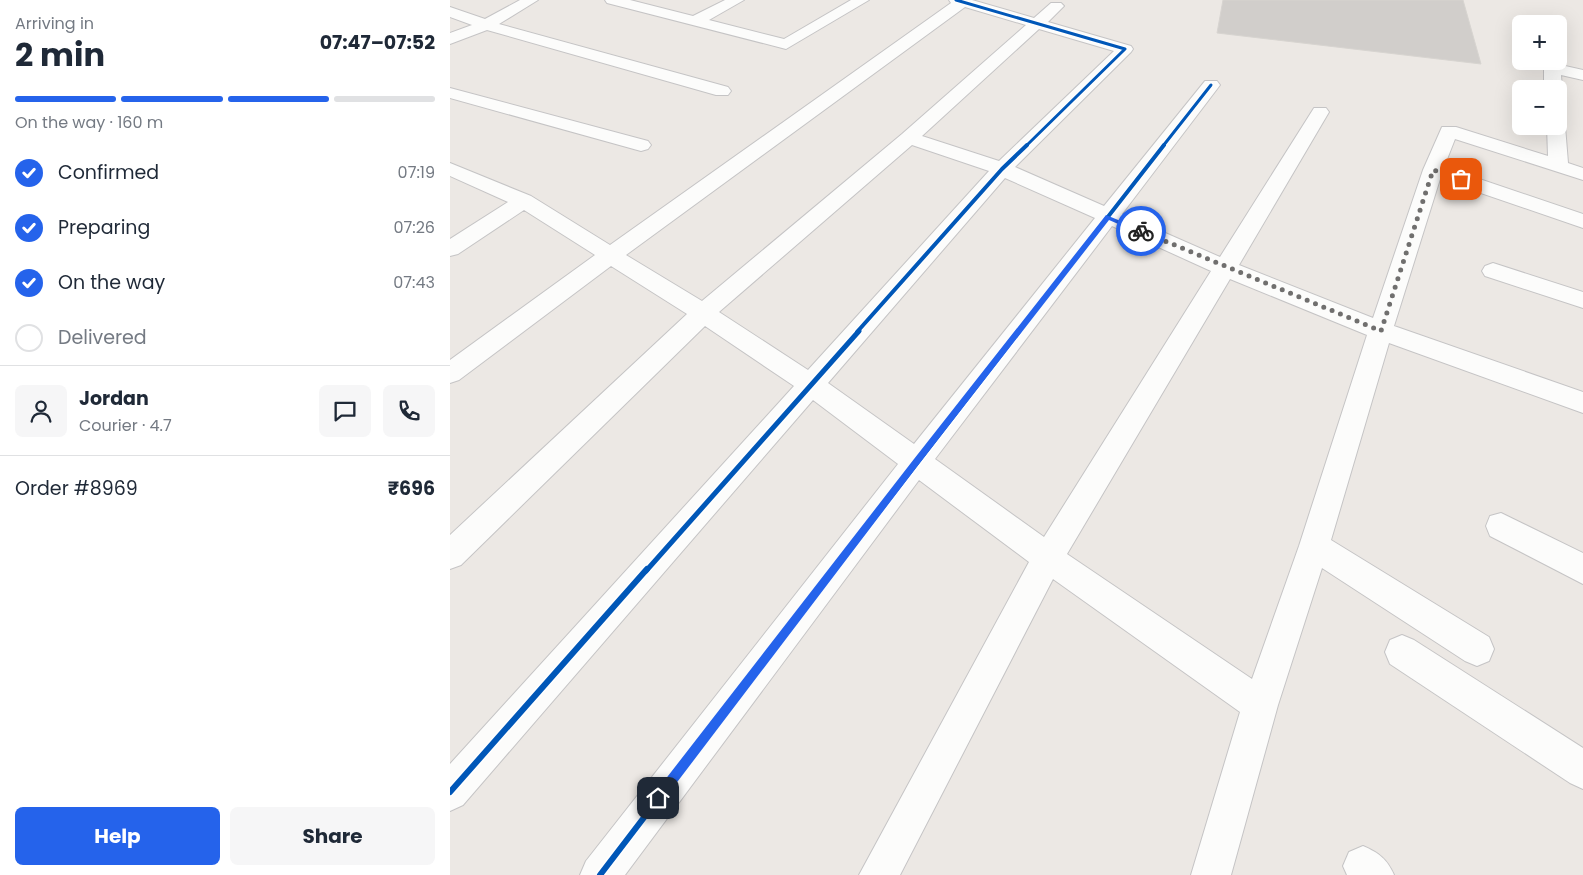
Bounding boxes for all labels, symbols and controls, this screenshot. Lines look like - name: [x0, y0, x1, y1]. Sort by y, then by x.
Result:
- text: Arriving in: [15, 12, 94, 35]
- map controls: [1512, 15, 1567, 135]
- button: +: [1512, 15, 1567, 70]
- text: 07:47–07:52: [320, 29, 435, 56]
- text: 2 min: [15, 32, 105, 77]
- button: −: [1512, 80, 1567, 135]
- text: On the way · 160 m: [15, 111, 163, 134]
- pin: [1440, 158, 1482, 200]
- icon: check: [15, 159, 43, 187]
- text: Confirmed: [58, 159, 159, 186]
- text: 07:19: [398, 161, 435, 184]
- icon: bag: [1447, 165, 1475, 193]
- courier: [1116, 206, 1166, 256]
- icon: check: [15, 214, 43, 242]
- text: Preparing: [58, 214, 150, 241]
- text: 07:26: [393, 216, 435, 239]
- icon: bike: [1127, 217, 1155, 245]
- icon: check: [15, 269, 43, 297]
- text: On the way: [58, 269, 165, 296]
- text: 07:43: [393, 271, 435, 294]
- text: Delivered: [58, 324, 147, 351]
- button: person: [15, 385, 67, 437]
- text: Jordan: [79, 385, 149, 412]
- button: chat: [319, 385, 371, 437]
- button: phone: [383, 385, 435, 437]
- text: Courier · 4.7: [79, 414, 172, 437]
- text: Order #8969: [15, 475, 138, 502]
- text: ₹696: [388, 475, 435, 502]
- pin: [637, 777, 679, 819]
- icon: home: [644, 784, 672, 812]
- button: Help: [15, 807, 220, 865]
- button: Share: [230, 807, 435, 865]

